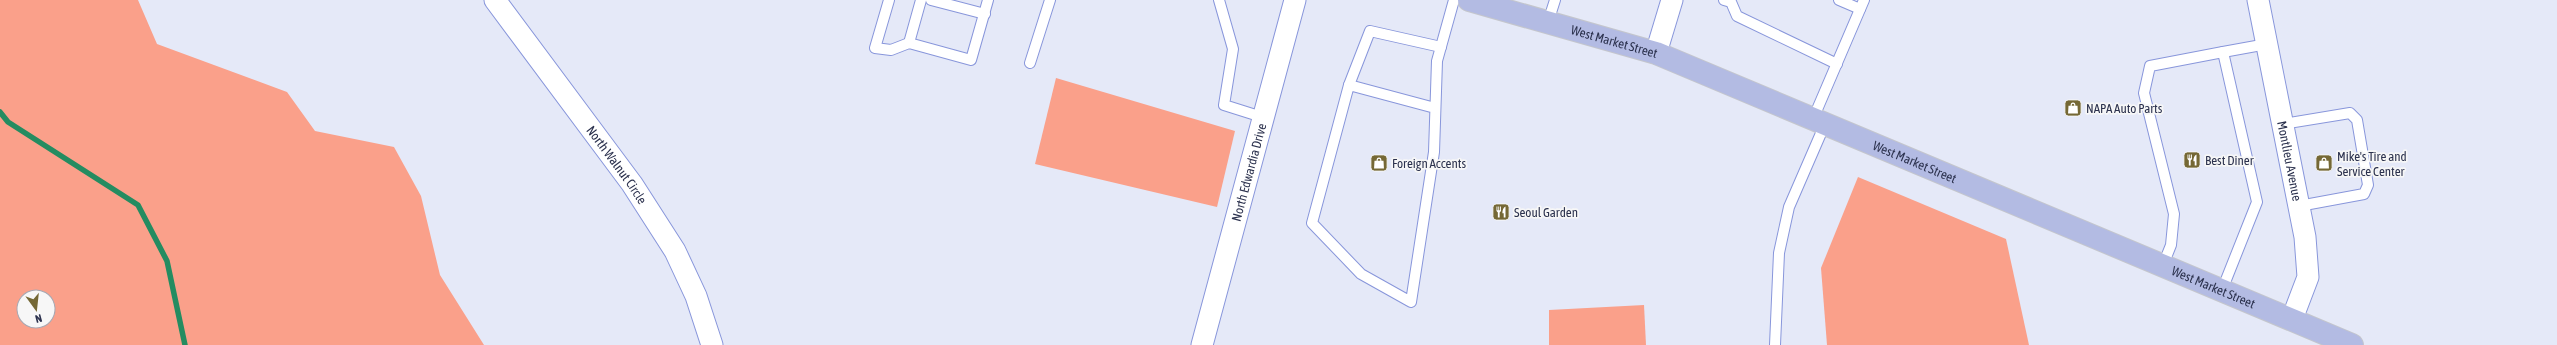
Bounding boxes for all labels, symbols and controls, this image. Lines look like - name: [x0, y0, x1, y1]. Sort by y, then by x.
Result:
- street label: West Market Street: [1569, 22, 1659, 61]
- shop icon: NAPA Auto Parts: [2063, 98, 2083, 118]
- place label: NAPA Auto Parts: [2086, 101, 2163, 116]
- street label: Montlieu Avenue: [2274, 120, 2305, 202]
- street label: North Edwardia Drive: [1229, 122, 1269, 223]
- street label: North Walnut Circle: [583, 123, 650, 207]
- street label: West Market Street: [1871, 138, 1959, 186]
- place label: Mike's Tire and Service Center: [2337, 149, 2407, 179]
- restaurant icon: Best Diner: [2182, 150, 2202, 170]
- shop icon: Foreign Accents: [1369, 153, 1389, 173]
- place label: Best Diner: [2205, 153, 2254, 168]
- shop icon: Mike's Tire and Service Center: [2314, 153, 2334, 173]
- place label: Foreign Accents: [1392, 156, 1466, 171]
- restaurant icon: Seoul Garden: [1491, 202, 1511, 222]
- place label: Seoul Garden: [1514, 205, 1578, 220]
- street label: West Market Street: [2169, 263, 2258, 312]
- north arrow: [16, 289, 56, 329]
- text: N: [34, 312, 43, 325]

